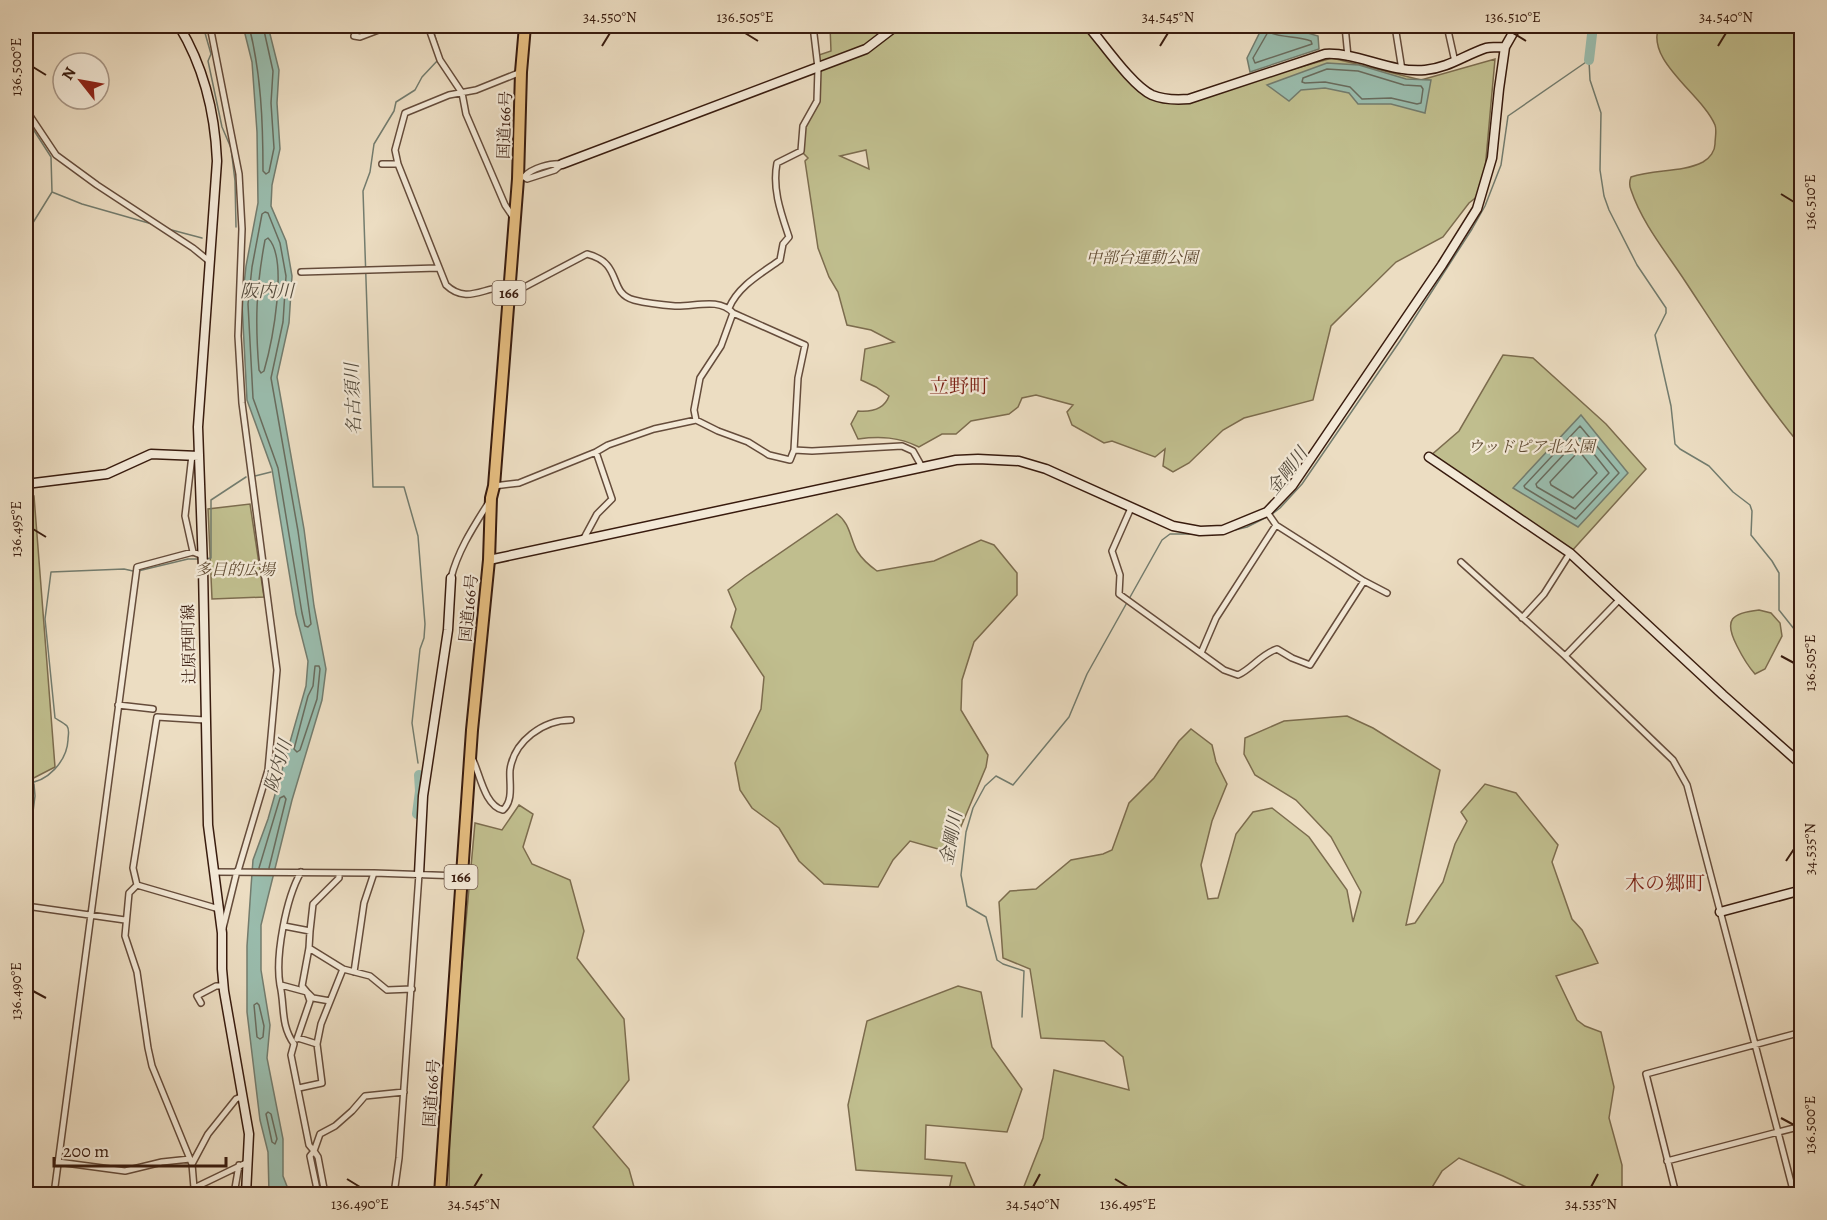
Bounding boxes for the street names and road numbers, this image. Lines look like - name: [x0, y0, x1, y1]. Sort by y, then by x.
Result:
- street label: 国道166号: [493, 91, 517, 159]
- road number: 166: [492, 281, 526, 305]
- street label: 国道166号: [454, 573, 484, 643]
- street label: 辻原西町線: [177, 604, 201, 684]
- road number: 166: [444, 865, 478, 889]
- street label: 国道166号: [419, 1058, 445, 1128]

